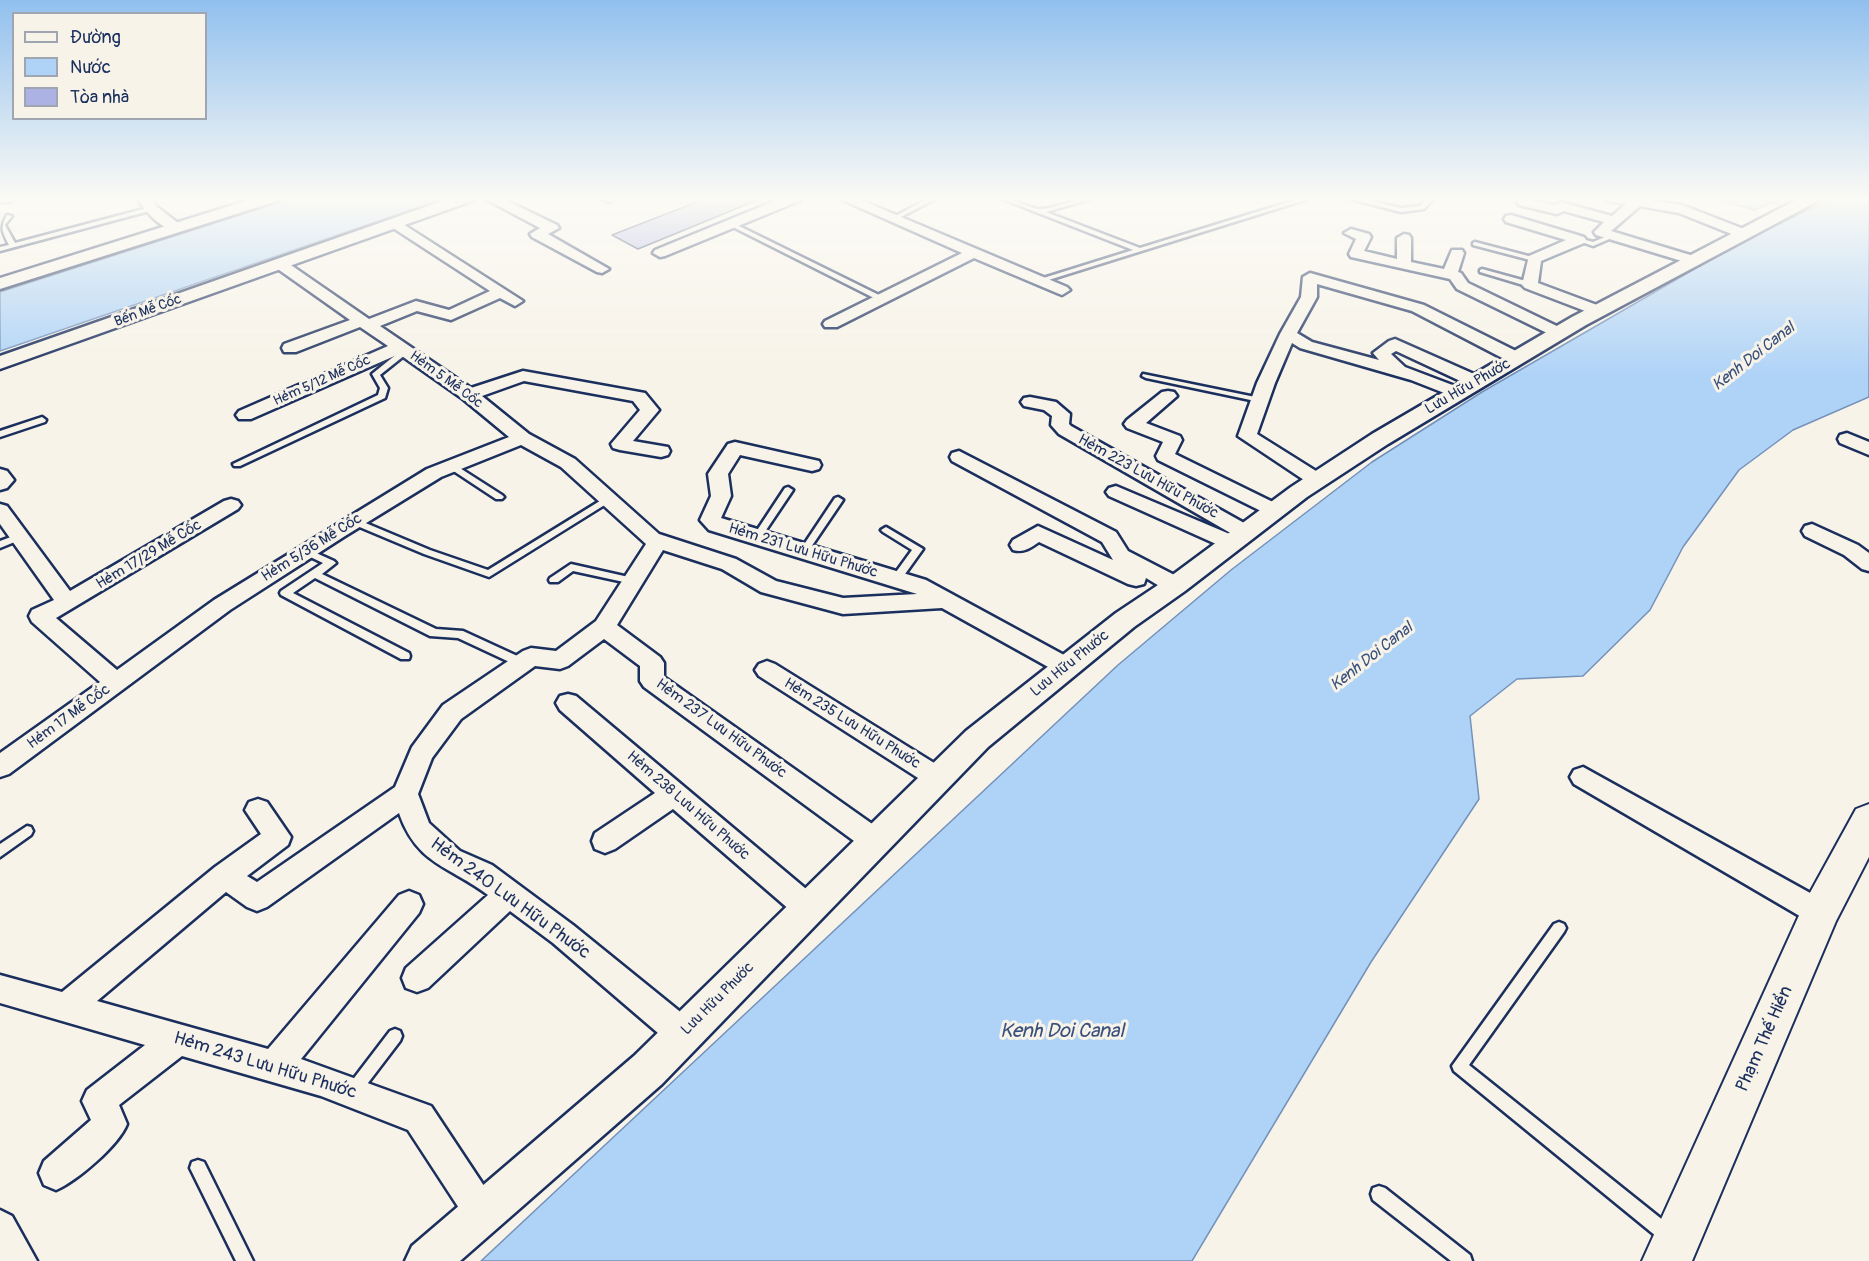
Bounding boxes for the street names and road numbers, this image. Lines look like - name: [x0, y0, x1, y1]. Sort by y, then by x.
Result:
- street label: Bến Mễ Cốc: [112, 291, 184, 331]
- street label: Hẻm 5 Mễ Cốc: [406, 348, 486, 412]
- street label: Hẻm 5/12 Mễ Cốc: [271, 352, 373, 410]
- street label: Lưu Hữu Phước: [1422, 355, 1514, 419]
- street label: Hẻm 223 Lưu Hữu Phước: [1075, 431, 1221, 523]
- street label: Hẻm 5/36 Mễ Cốc: [258, 510, 366, 586]
- street label: Hẻm 17/29 Mễ Cốc: [93, 516, 205, 594]
- street label: Hẻm 231 Lưu Hữu Phước: [726, 520, 880, 582]
- street label: Lưu Hữu Phước: [1027, 627, 1113, 701]
- street label: Hẻm 237 Lưu Hữu Phước: [652, 675, 790, 783]
- street label: Hẻm 235 Lưu Hữu Phước: [780, 675, 924, 773]
- street label: Hẻm 17 Mễ Cốc: [24, 681, 114, 753]
- street label: Hẻm 238 Lưu Hữu Phước: [623, 748, 753, 864]
- street label: Hẻm 240 Lưu Hữu Phước: [426, 834, 594, 964]
- street label: Lưu Hữu Phước: [678, 959, 758, 1039]
- street label: Phạm Thế Hiển: [1732, 983, 1798, 1095]
- street label: Hẻm 243 Lưu Hữu Phước: [171, 1028, 359, 1104]

